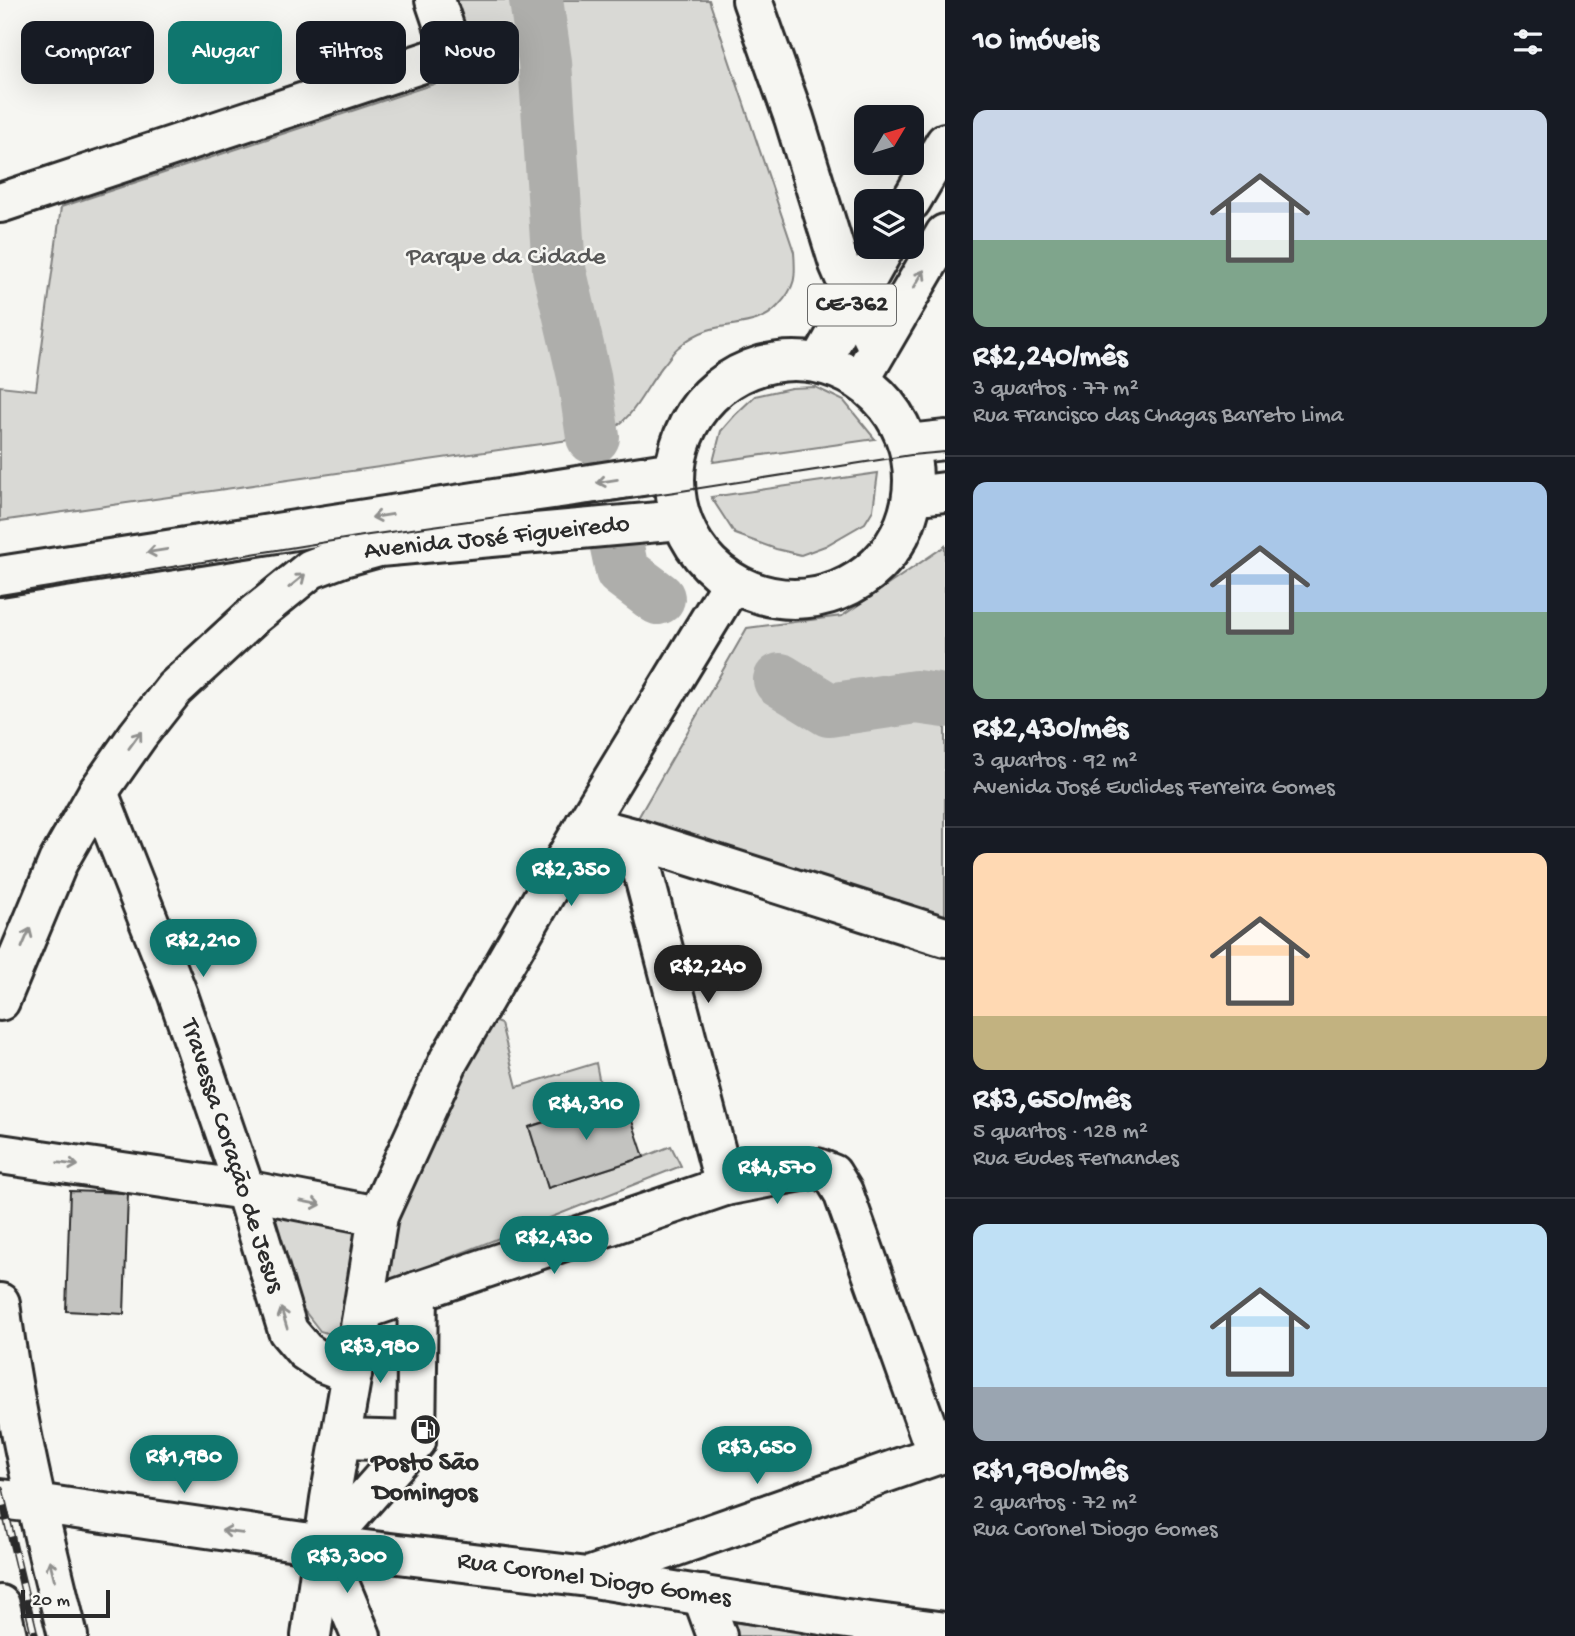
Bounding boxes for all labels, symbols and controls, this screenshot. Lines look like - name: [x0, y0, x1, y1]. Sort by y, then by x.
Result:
- chip: Comprar: [21, 21, 154, 84]
- chip: Alugar: [168, 21, 282, 84]
- chip: Filtros: [296, 21, 406, 84]
- chip: Novo: [420, 21, 519, 84]
- icon: filters: [1509, 23, 1547, 61]
- text: 10 imóveis: [973, 25, 1099, 60]
- north arrow: [854, 105, 924, 175]
- map controls: [854, 105, 924, 259]
- icon: home: [1197, 155, 1323, 281]
- button: layers: [854, 189, 924, 259]
- park label: Parque da Cidade: [405, 243, 606, 274]
- one-way arrow: [912, 269, 926, 289]
- road number: CE-362: [808, 284, 896, 326]
- text: R$2,240/mês: [973, 341, 1127, 376]
- text: 3 quartos · 77 m²: [973, 376, 1139, 403]
- text: Rua Francisco das Chagas Barreto Lima: [973, 403, 1344, 430]
- one-way arrow: [596, 475, 619, 488]
- street label: Avenida José Figueiredo: [363, 510, 631, 568]
- one-way arrow: [371, 510, 394, 523]
- icon: home: [1197, 527, 1323, 653]
- one-way arrow: [147, 545, 169, 558]
- one-way arrow: [287, 573, 305, 588]
- text: R$2,430/mês: [973, 713, 1128, 748]
- one-way arrow: [128, 731, 143, 749]
- text: 3 quartos · 92 m²: [973, 748, 1137, 775]
- text: Avenida José Euclides Ferreira Gomes: [973, 775, 1335, 802]
- pin: R$2,350: [506, 848, 636, 908]
- text: R$2,350: [532, 857, 610, 884]
- icon: home: [1197, 898, 1323, 1024]
- pin: R$2,210: [138, 920, 268, 979]
- one-way arrow: [20, 928, 33, 949]
- text: R$2,210: [166, 928, 240, 955]
- pin: R$2,240: [643, 946, 773, 1005]
- text: R$2,240: [670, 954, 746, 981]
- street label: Travessa Coração de Jesus: [171, 1013, 290, 1298]
- pin: R$4,310: [521, 1082, 651, 1142]
- text: R$3,650/mês: [973, 1084, 1130, 1119]
- text: R$4,310: [549, 1091, 623, 1118]
- text: 5 quartos · 128 m²: [973, 1119, 1148, 1146]
- pin: R$4,570: [712, 1146, 842, 1206]
- text: Rua Eudes Fernandes: [973, 1146, 1179, 1173]
- text: R$4,570: [738, 1155, 816, 1182]
- one-way arrow: [56, 1158, 78, 1171]
- one-way arrow: [299, 1196, 322, 1210]
- pin: R$2,430: [489, 1216, 619, 1276]
- text: R$2,430: [516, 1225, 592, 1252]
- icon: home: [1197, 1269, 1323, 1395]
- one-way arrow: [276, 1307, 289, 1329]
- pin: R$3,980: [315, 1326, 445, 1385]
- text: R$3,980: [341, 1334, 419, 1361]
- fuel station icon: Posto São Domingos: [408, 1412, 442, 1446]
- pin: R$3,650: [692, 1426, 822, 1486]
- text: R$3,650: [718, 1435, 796, 1462]
- pin: R$1,980: [119, 1436, 249, 1495]
- text: R$1,980: [146, 1444, 222, 1471]
- place label: Posto São Domingos: [369, 1449, 479, 1510]
- text: R$1,980/mês: [973, 1455, 1127, 1490]
- text: 2 quartos · 72 m²: [973, 1490, 1137, 1517]
- text: Rua Coronel Diogo Gomes: [973, 1517, 1217, 1544]
- one-way arrow: [221, 1525, 244, 1538]
- pin: R$3,300: [282, 1536, 412, 1595]
- text: R$3,300: [307, 1544, 387, 1571]
- street label: Rua Coronel Diogo Gomes: [455, 1546, 734, 1616]
- one-way arrow: [45, 1559, 58, 1582]
- scale bar: [21, 1587, 110, 1619]
- text: 20 m: [32, 1590, 70, 1613]

